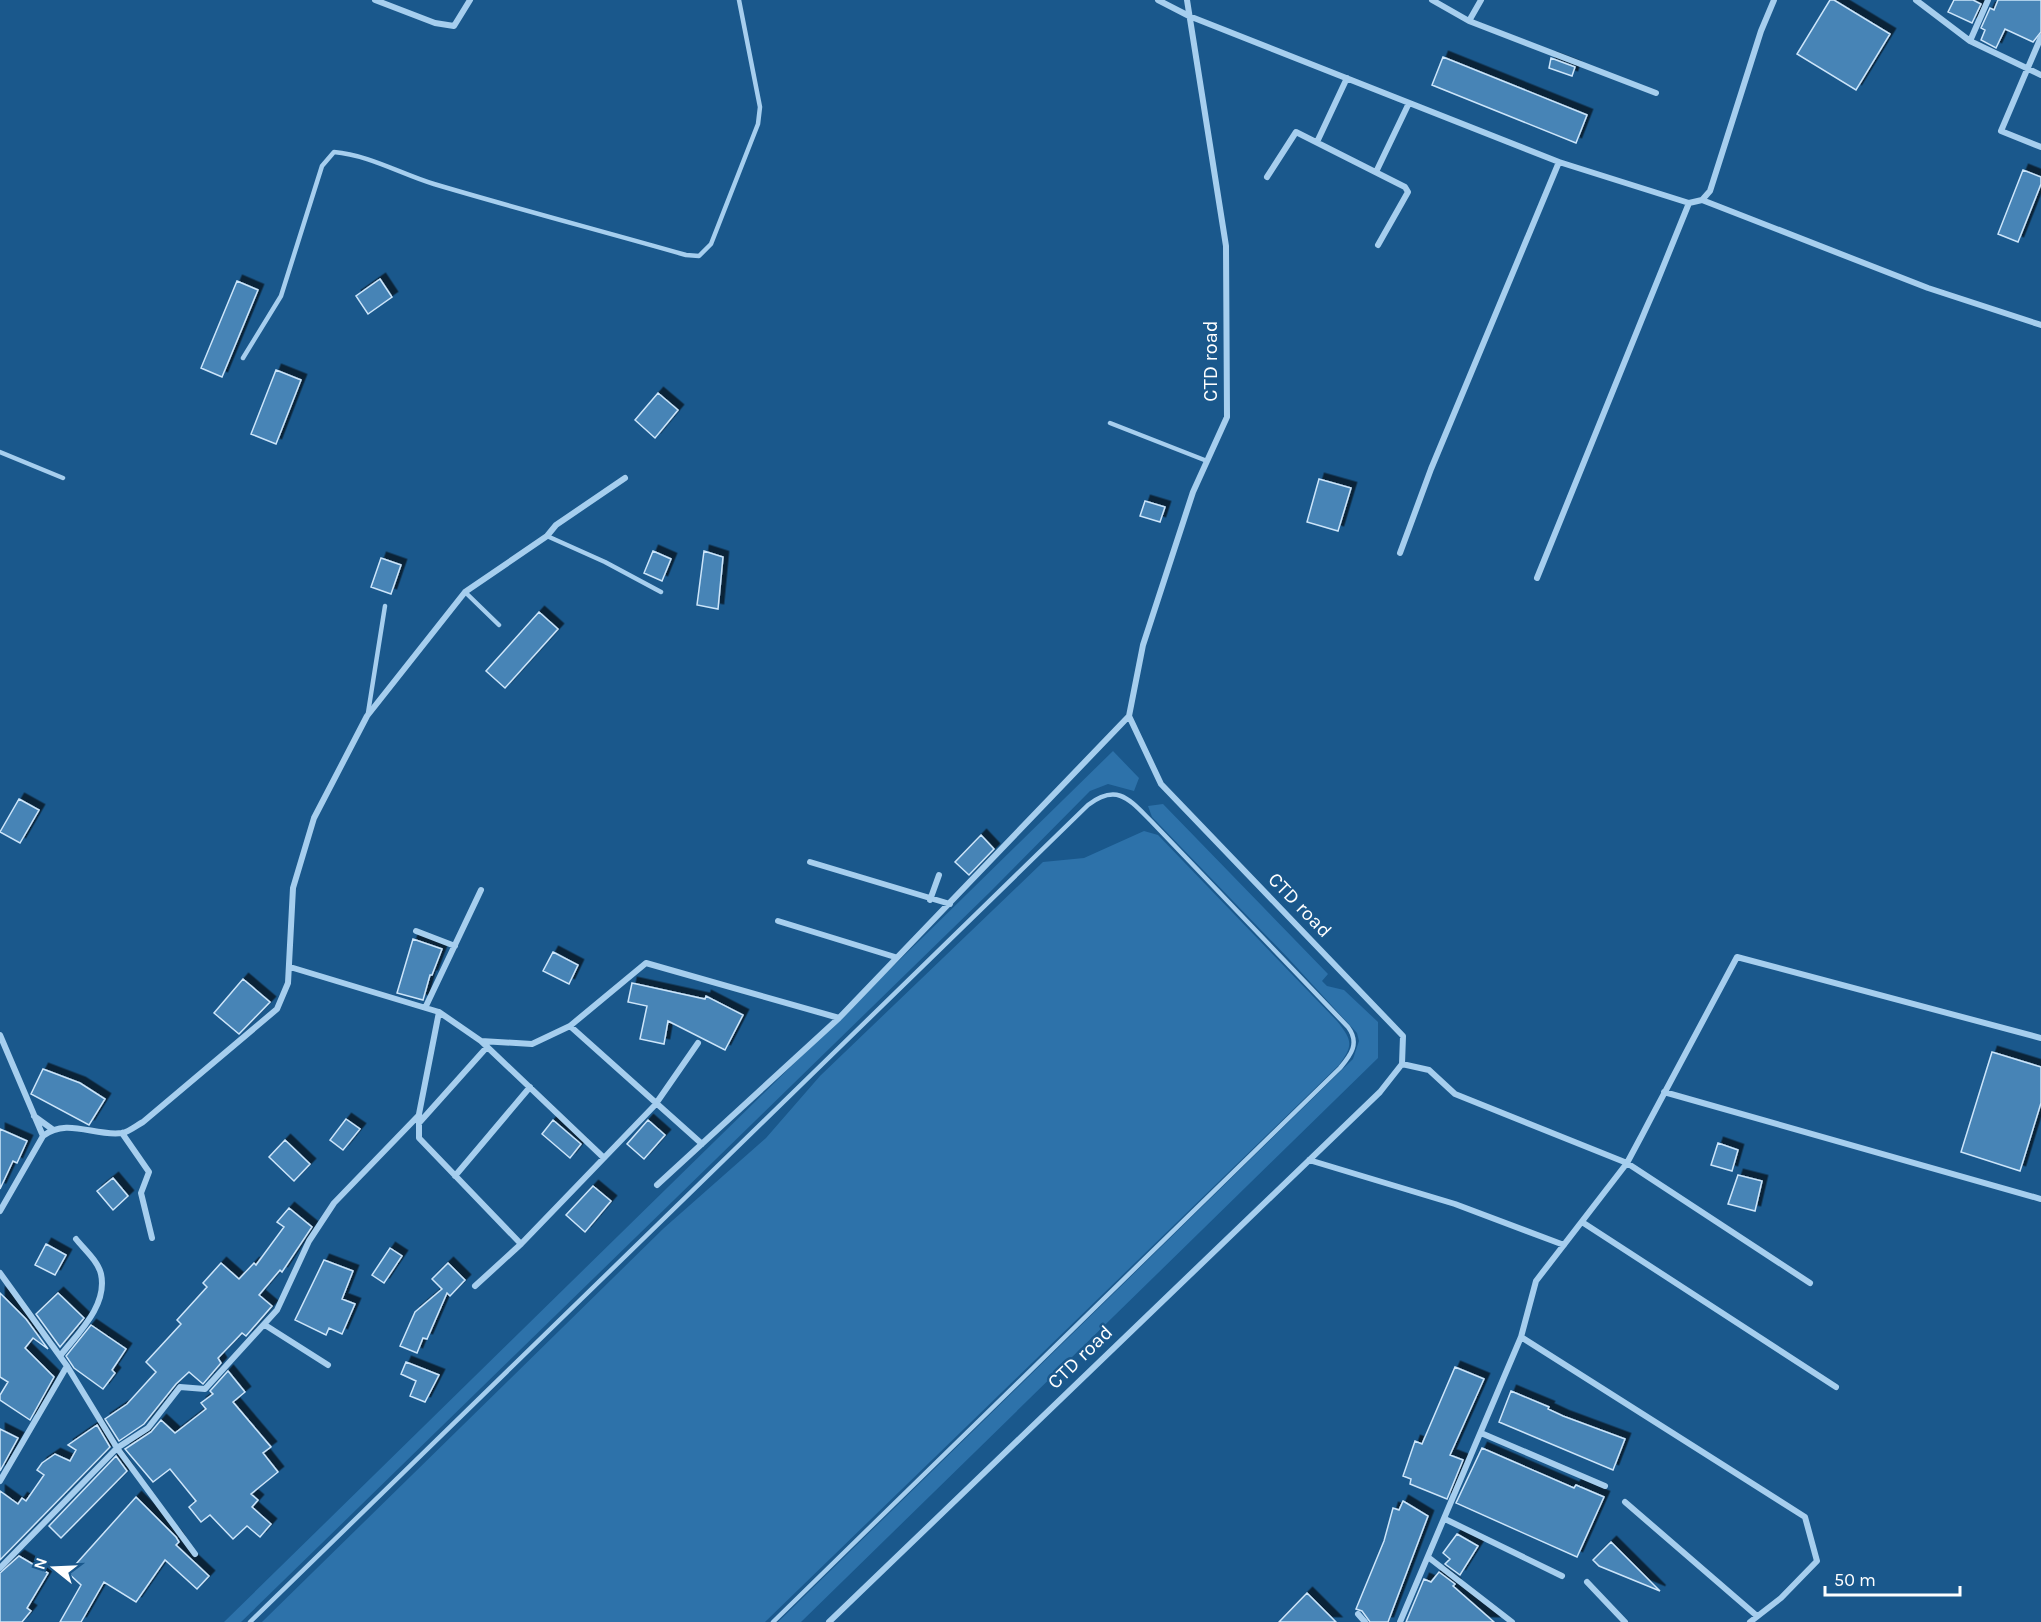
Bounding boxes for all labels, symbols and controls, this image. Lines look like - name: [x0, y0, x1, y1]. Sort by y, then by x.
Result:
- street label: CTD road: [1199, 320, 1222, 402]
- street label: CTD road: [1264, 868, 1336, 942]
- street label: CTD road: [1043, 1321, 1117, 1393]
- north arrow: [24, 1538, 84, 1598]
- text: N: [29, 1555, 51, 1572]
- scale bar: [1825, 1559, 1960, 1597]
- text: 50 m: [1834, 1569, 1876, 1591]

